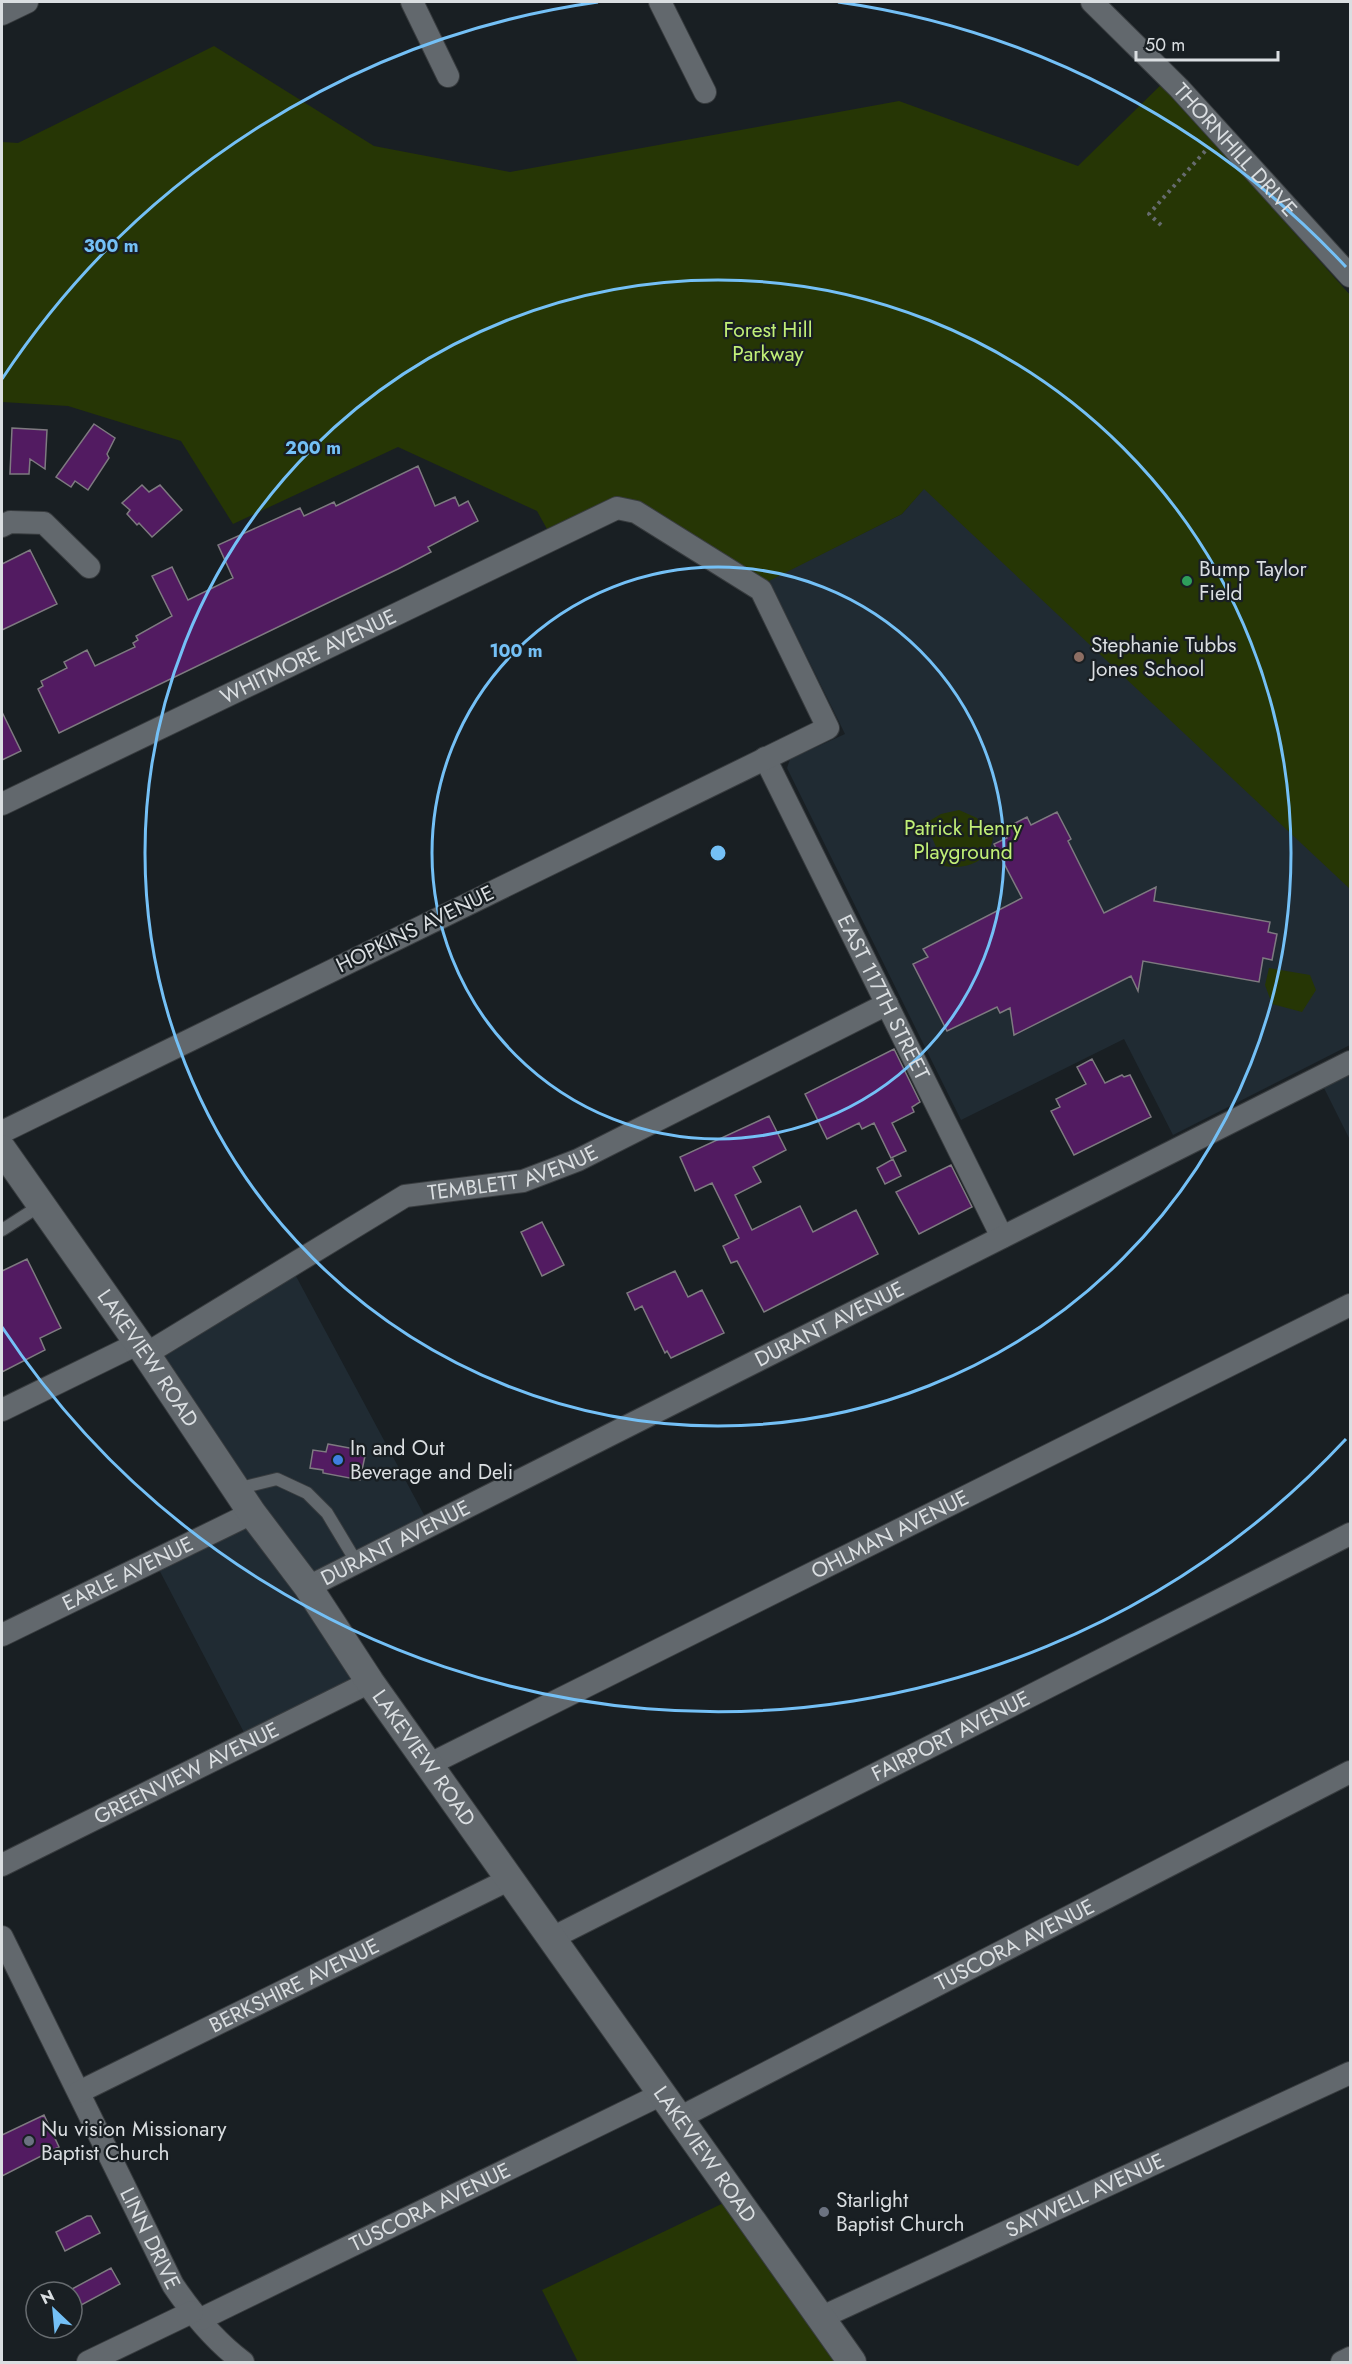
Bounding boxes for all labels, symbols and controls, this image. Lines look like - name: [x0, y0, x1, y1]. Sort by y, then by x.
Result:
- scale bar: [1136, 24, 1278, 62]
- text: 50 m: [1145, 32, 1185, 58]
- street label: THORNHILL DRIVE: [1167, 76, 1304, 223]
- text: 300 m: [83, 233, 139, 259]
- park label: Forest Hill Parkway: [724, 315, 812, 369]
- text: 200 m: [285, 435, 341, 461]
- place label: Bump Taylor Field: [1199, 554, 1308, 608]
- marker: Bump Taylor Field: [1180, 574, 1194, 588]
- street label: WHITMORE AVENUE: [215, 601, 401, 712]
- place label: Stephanie Tubbs Jones School: [1088, 630, 1237, 684]
- text: 100 m: [489, 638, 543, 664]
- marker: Stephanie Tubbs Jones School: [1072, 650, 1086, 664]
- park label: Patrick Henry Playground: [904, 813, 1023, 867]
- centre of rings: [708, 843, 728, 863]
- street label: HOPKINS AVENUE: [331, 878, 499, 980]
- street label: EAST 117TH STREET: [830, 910, 937, 1085]
- street label: TEMBLETT AVENUE: [426, 1137, 603, 1208]
- street label: DURANT AVENUE: [750, 1274, 909, 1374]
- street label: LAKEVIEW ROAD: [90, 1283, 206, 1433]
- place label: In and Out Beverage and Deli: [350, 1433, 513, 1487]
- marker: In and Out Beverage and Deli: [331, 1453, 345, 1467]
- street label: OHLMAN AVENUE: [806, 1483, 974, 1587]
- street label: DURANT AVENUE: [316, 1493, 475, 1593]
- street label: EARLE AVENUE: [57, 1529, 199, 1618]
- street label: FAIRPORT AVENUE: [866, 1683, 1035, 1789]
- street label: LAKEVIEW ROAD: [365, 1684, 483, 1832]
- street label: GREENVIEW AVENUE: [89, 1715, 284, 1832]
- street label: TUSCORA AVENUE: [930, 1891, 1100, 1998]
- street label: BERKSHIRE AVENUE: [204, 1931, 384, 2040]
- street label: LAKEVIEW ROAD: [646, 2080, 764, 2229]
- place label: Nu vision Missionary Baptist Church: [41, 2114, 227, 2168]
- marker: Nu vision Missionary Baptist Church: [22, 2134, 36, 2148]
- street label: SAYWELL AVENUE: [1001, 2146, 1169, 2245]
- street label: TUSCORA AVENUE: [345, 2155, 516, 2259]
- street label: LINN DRIVE: [112, 2183, 188, 2295]
- place label: Starlight Baptist Church: [836, 2185, 964, 2239]
- marker: Starlight Baptist Church: [817, 2205, 831, 2219]
- north arrow: [24, 2280, 84, 2340]
- text: N: [37, 2284, 58, 2310]

